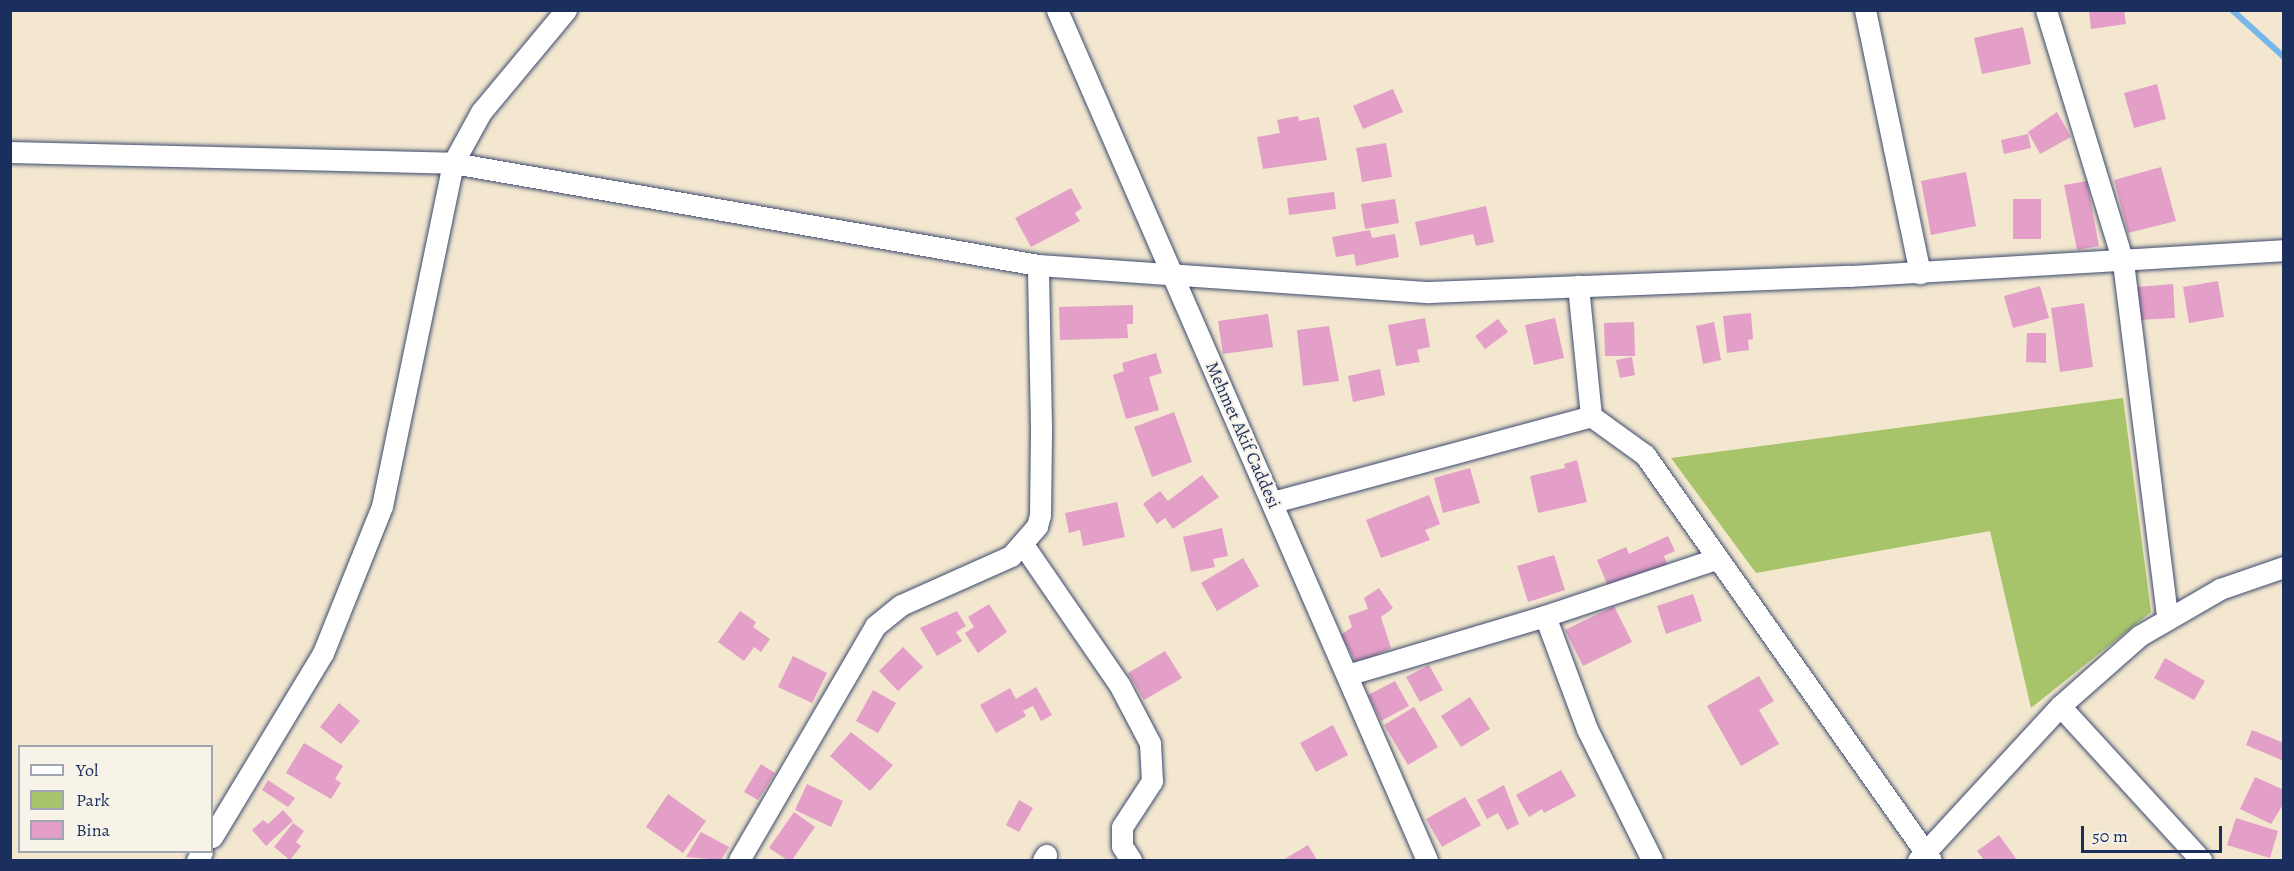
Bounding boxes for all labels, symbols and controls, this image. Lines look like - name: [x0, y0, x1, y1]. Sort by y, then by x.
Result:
- street label: Mehmet Akif Caddesi: [1201, 358, 1285, 512]
- legend: [18, 745, 213, 853]
- text: Yol: [76, 758, 98, 782]
- text: Park: [76, 788, 110, 812]
- scale bar: [2084, 814, 2225, 852]
- text: Bina: [76, 818, 110, 842]
- text: 50 m: [2092, 824, 2128, 848]

